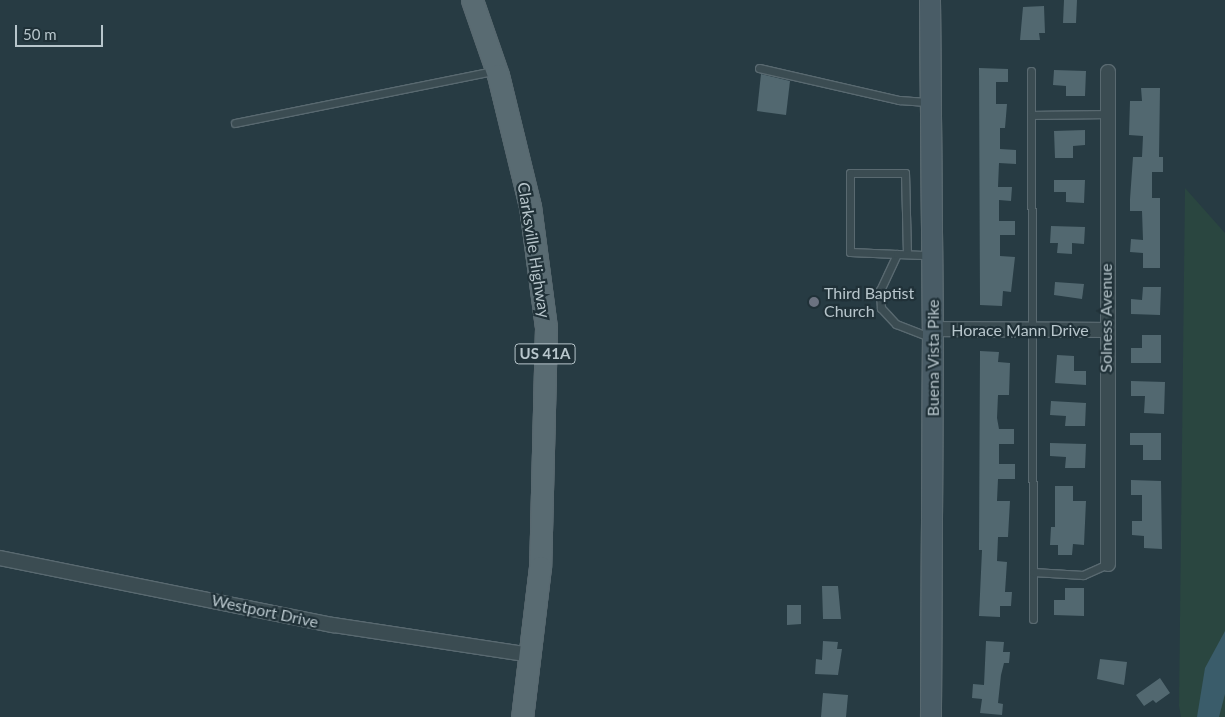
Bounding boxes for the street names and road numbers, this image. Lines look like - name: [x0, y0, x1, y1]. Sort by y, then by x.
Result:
- street label: Clarksville Highway: [514, 181, 554, 319]
- street label: Solness Avenue: [1096, 263, 1116, 373]
- street label: Buena Vista Pike: [923, 299, 943, 417]
- street label: Horace Mann Drive: [951, 320, 1089, 340]
- road number: US 41A: [514, 342, 576, 366]
- street label: Westport Drive: [210, 590, 320, 632]

